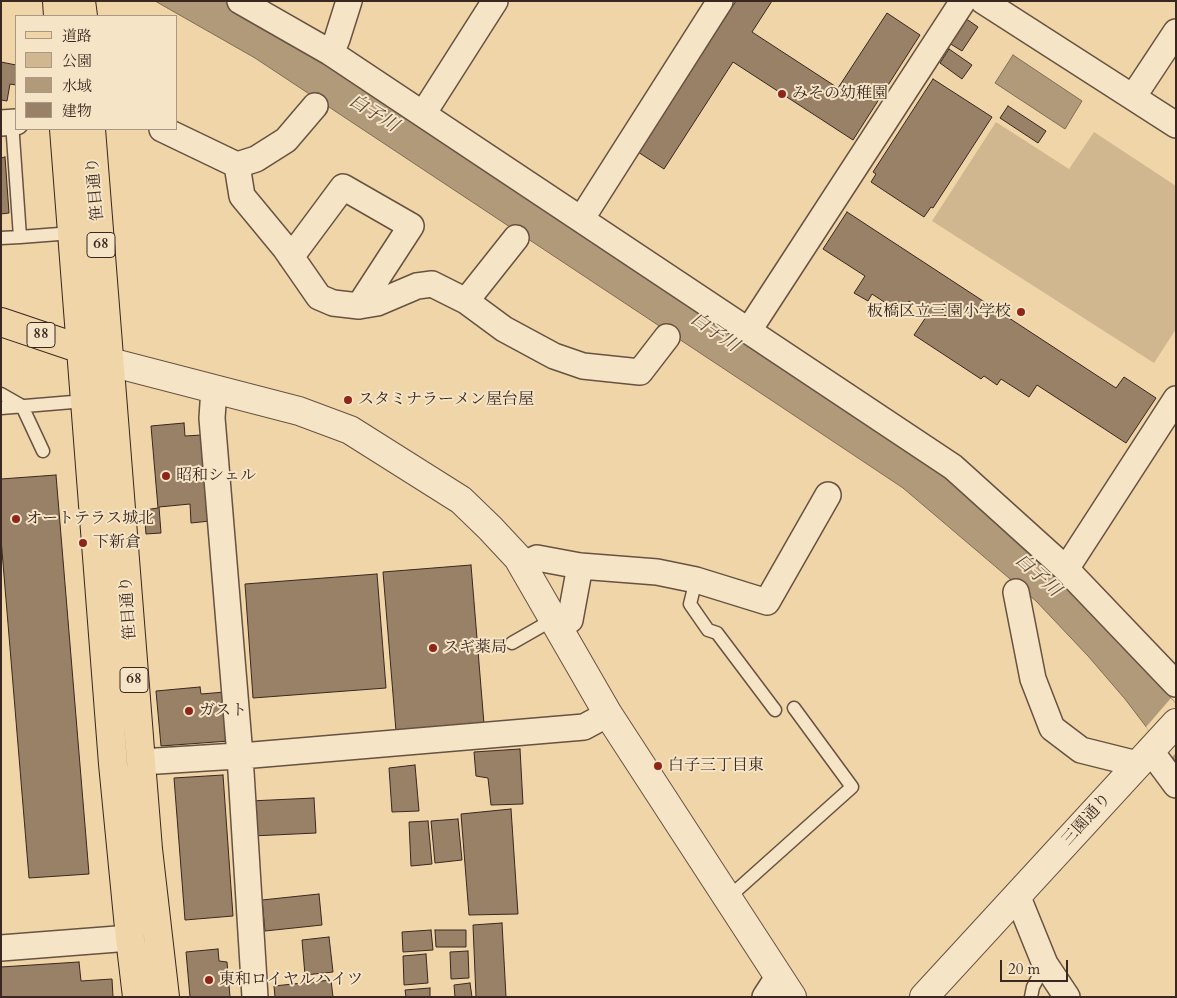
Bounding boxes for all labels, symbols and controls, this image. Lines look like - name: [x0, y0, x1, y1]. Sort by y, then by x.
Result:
- legend: [15, 15, 178, 130]
- text: 道路: [62, 26, 92, 46]
- text: 公園: [62, 51, 92, 71]
- text: 水域: [62, 76, 92, 96]
- place label: みその幼稚園: [792, 84, 888, 104]
- marker: みその幼稚園: [776, 88, 788, 100]
- water label: 白子川: [344, 91, 402, 137]
- text: 建物: [62, 101, 92, 121]
- street label: 笹目通り: [84, 156, 108, 222]
- road number: 68: [87, 232, 115, 258]
- place label: 板橋区立三園小学校: [867, 302, 1011, 322]
- marker: 板橋区立三園小学校: [1015, 306, 1027, 318]
- water label: 白子川: [686, 309, 742, 357]
- road number: 88: [27, 322, 55, 348]
- place label: スタミナラーメン屋台屋: [358, 390, 534, 410]
- marker: スタミナラーメン屋台屋: [342, 394, 354, 406]
- place label: 昭和シェル: [176, 466, 256, 486]
- marker: 昭和シェル: [160, 470, 172, 482]
- place label: オートテラス城北: [26, 509, 154, 529]
- marker: オートテラス城北: [10, 513, 22, 525]
- place label: 下新倉: [93, 533, 141, 553]
- marker: 下新倉: [77, 537, 89, 549]
- water label: 白子川: [1010, 550, 1064, 602]
- street label: 笹目通り: [117, 575, 141, 641]
- place label: スギ薬局: [443, 638, 507, 658]
- marker: スギ薬局: [427, 642, 439, 654]
- road number: 68: [120, 668, 148, 692]
- place label: ガスト: [199, 701, 247, 721]
- marker: ガスト: [183, 705, 195, 717]
- place label: 白子三丁目東: [668, 756, 764, 776]
- marker: 白子三丁目東: [652, 760, 664, 772]
- street label: 三園通り: [1058, 790, 1116, 850]
- scale bar: [1002, 950, 1070, 982]
- text: 20 m: [1008, 959, 1040, 979]
- place label: 東和ロイヤルハイツ: [219, 970, 363, 990]
- marker: 東和ロイヤルハイツ: [203, 974, 215, 986]

